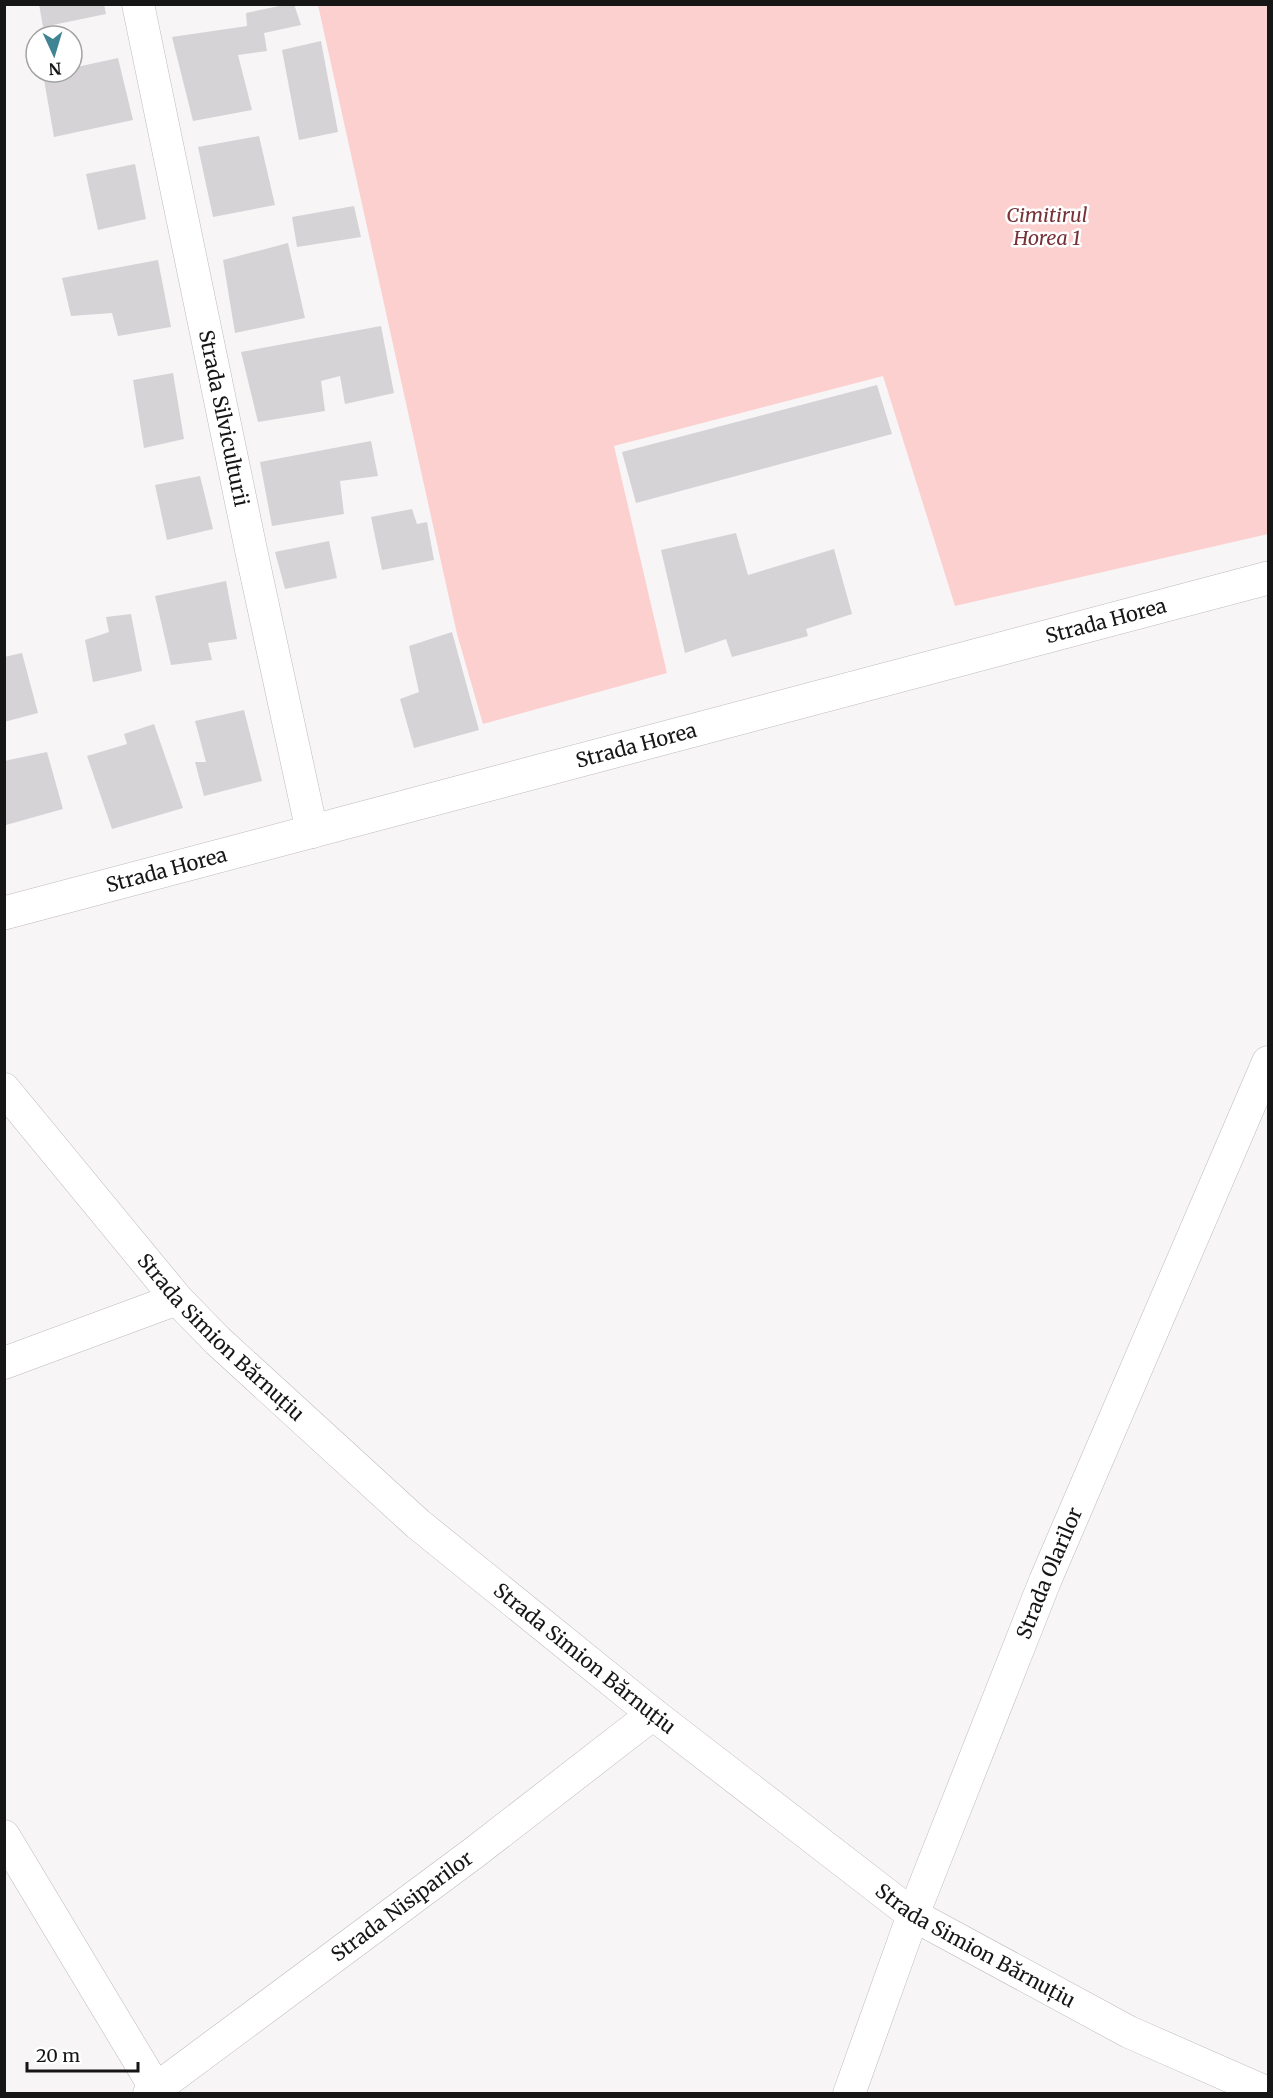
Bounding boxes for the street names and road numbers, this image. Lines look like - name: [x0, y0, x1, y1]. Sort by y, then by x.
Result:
- street label: Strada Silviculturii: [194, 328, 255, 509]
- street label: Strada Horea: [1043, 592, 1169, 648]
- street label: Strada Horea: [573, 717, 699, 773]
- street label: Strada Horea: [103, 841, 230, 897]
- street label: Strada Simion Bărnuțiu: [132, 1248, 310, 1426]
- street label: Strada Olarilor: [1010, 1503, 1087, 1643]
- street label: Strada Simion Bărnuțiu: [489, 1577, 681, 1739]
- street label: Strada Nisiparilor: [326, 1845, 477, 1967]
- street label: Strada Simion Bărnuțiu: [871, 1878, 1080, 2013]

